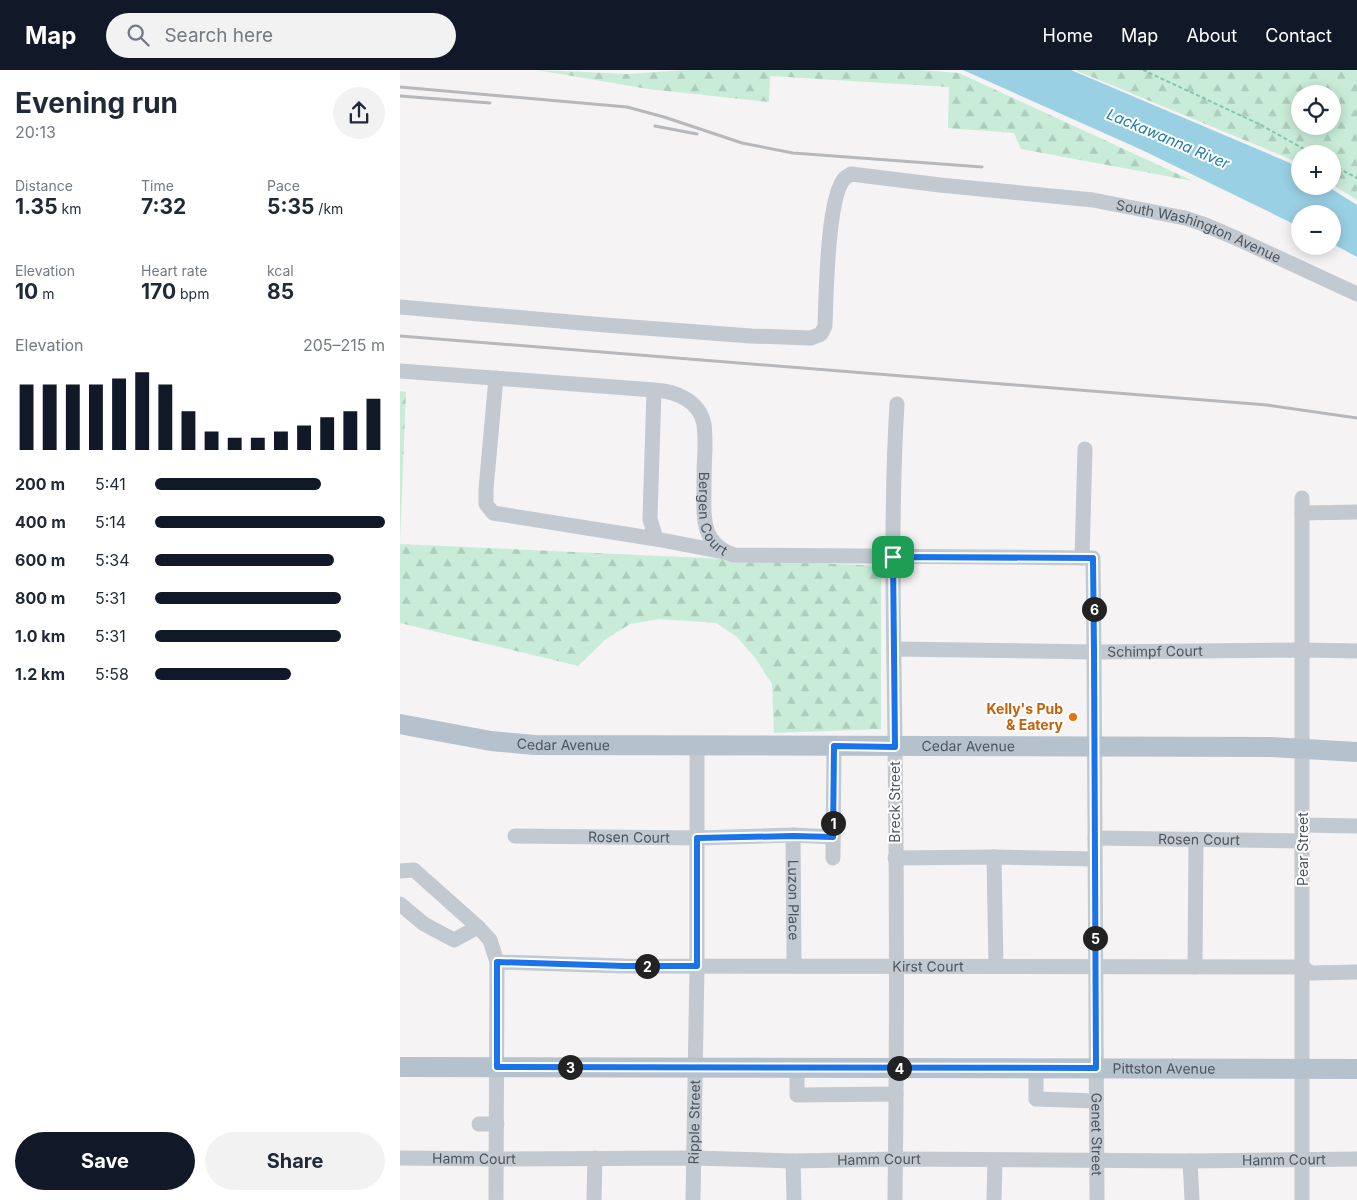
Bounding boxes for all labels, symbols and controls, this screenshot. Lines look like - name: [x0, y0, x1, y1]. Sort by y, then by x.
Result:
- search box: [106, 13, 456, 58]
- text: Map: [25, 21, 76, 50]
- icon: search: [124, 21, 152, 49]
- text: Search here: [164, 24, 273, 47]
- text: Home: [1043, 25, 1093, 46]
- text: Map: [1121, 25, 1158, 46]
- text: About: [1186, 25, 1237, 46]
- text: Contact: [1265, 25, 1332, 46]
- map controls: [1291, 85, 1341, 255]
- button: locate: [1291, 85, 1341, 135]
- text: Evening run: [15, 86, 178, 120]
- button: share: [333, 87, 385, 139]
- water label: Lackawanna River: [1104, 104, 1233, 173]
- text: 20:13: [15, 122, 56, 142]
- button: +: [1291, 145, 1341, 195]
- text: Distance: [15, 177, 73, 194]
- text: Time: [141, 177, 174, 194]
- text: Pace: [267, 177, 300, 194]
- text: 1.35: [15, 194, 58, 219]
- text: 7:32: [141, 194, 186, 219]
- text: 5:35: [267, 194, 314, 219]
- street label: South Washington Avenue: [1115, 196, 1284, 266]
- text: km: [58, 200, 81, 217]
- text: /km: [314, 200, 343, 217]
- button: −: [1291, 205, 1341, 255]
- text: Elevation: [15, 262, 75, 279]
- text: Heart rate: [141, 262, 207, 279]
- text: kcal: [267, 262, 294, 279]
- text: 10: [15, 279, 38, 304]
- text: 170: [141, 279, 176, 304]
- text: 85: [267, 279, 294, 304]
- text: m: [38, 285, 54, 302]
- text: bpm: [176, 285, 209, 302]
- text: Elevation: [15, 335, 84, 355]
- text: 205–215 m: [303, 335, 385, 355]
- street label: Bergen Court: [696, 472, 731, 559]
- text: 200 m: [15, 474, 65, 494]
- text: 5:41: [95, 474, 126, 494]
- text: 400 m: [15, 512, 66, 532]
- text: 5:14: [95, 512, 126, 532]
- pin: [872, 536, 914, 578]
- icon: arrive: [879, 543, 907, 571]
- text: 600 m: [15, 550, 65, 570]
- text: 5:34: [95, 550, 130, 570]
- text: 800 m: [15, 588, 65, 608]
- text: 5:31: [95, 588, 126, 608]
- pin: 6: [1082, 596, 1106, 622]
- text: 6: [1090, 601, 1099, 618]
- text: 1.0 km: [15, 626, 65, 646]
- text: 5:31: [95, 626, 126, 646]
- street label: Schimpf Court: [1107, 642, 1203, 660]
- text: 1.2 km: [15, 664, 65, 684]
- text: 5:58: [95, 664, 129, 684]
- place label: Kelly's Pub & Eatery: [987, 700, 1064, 733]
- marker: Kelly's Pub & Eatery: [1067, 711, 1079, 723]
- street label: Cedar Avenue: [516, 734, 610, 753]
- street label: Cedar Avenue: [922, 737, 1015, 754]
- street label: Breck Street: [886, 761, 903, 843]
- pin: 1: [820, 810, 846, 836]
- street label: Pear Street: [1294, 812, 1311, 886]
- text: 1: [830, 815, 837, 832]
- street label: Rosen Court: [588, 828, 671, 846]
- street label: Rosen Court: [1158, 830, 1241, 848]
- street label: Luzon Place: [785, 860, 803, 940]
- pin: 5: [1082, 926, 1108, 950]
- text: 5: [1091, 930, 1100, 947]
- pin: 2: [634, 954, 660, 978]
- street label: Kirst Court: [892, 957, 964, 975]
- text: 2: [643, 958, 652, 975]
- pin: 3: [558, 1054, 582, 1080]
- pin: 4: [886, 1056, 912, 1080]
- text: 3: [566, 1059, 575, 1076]
- street label: Pittston Avenue: [1113, 1059, 1215, 1077]
- text: 4: [895, 1060, 904, 1077]
- street label: Ripple Street: [685, 1079, 703, 1164]
- street label: Genet Street: [1088, 1093, 1106, 1176]
- button: Save: [15, 1132, 195, 1190]
- button: Share: [205, 1132, 385, 1190]
- street label: Hamm Court: [432, 1149, 516, 1167]
- street label: Hamm Court: [837, 1150, 921, 1168]
- street label: Hamm Court: [1242, 1150, 1326, 1168]

